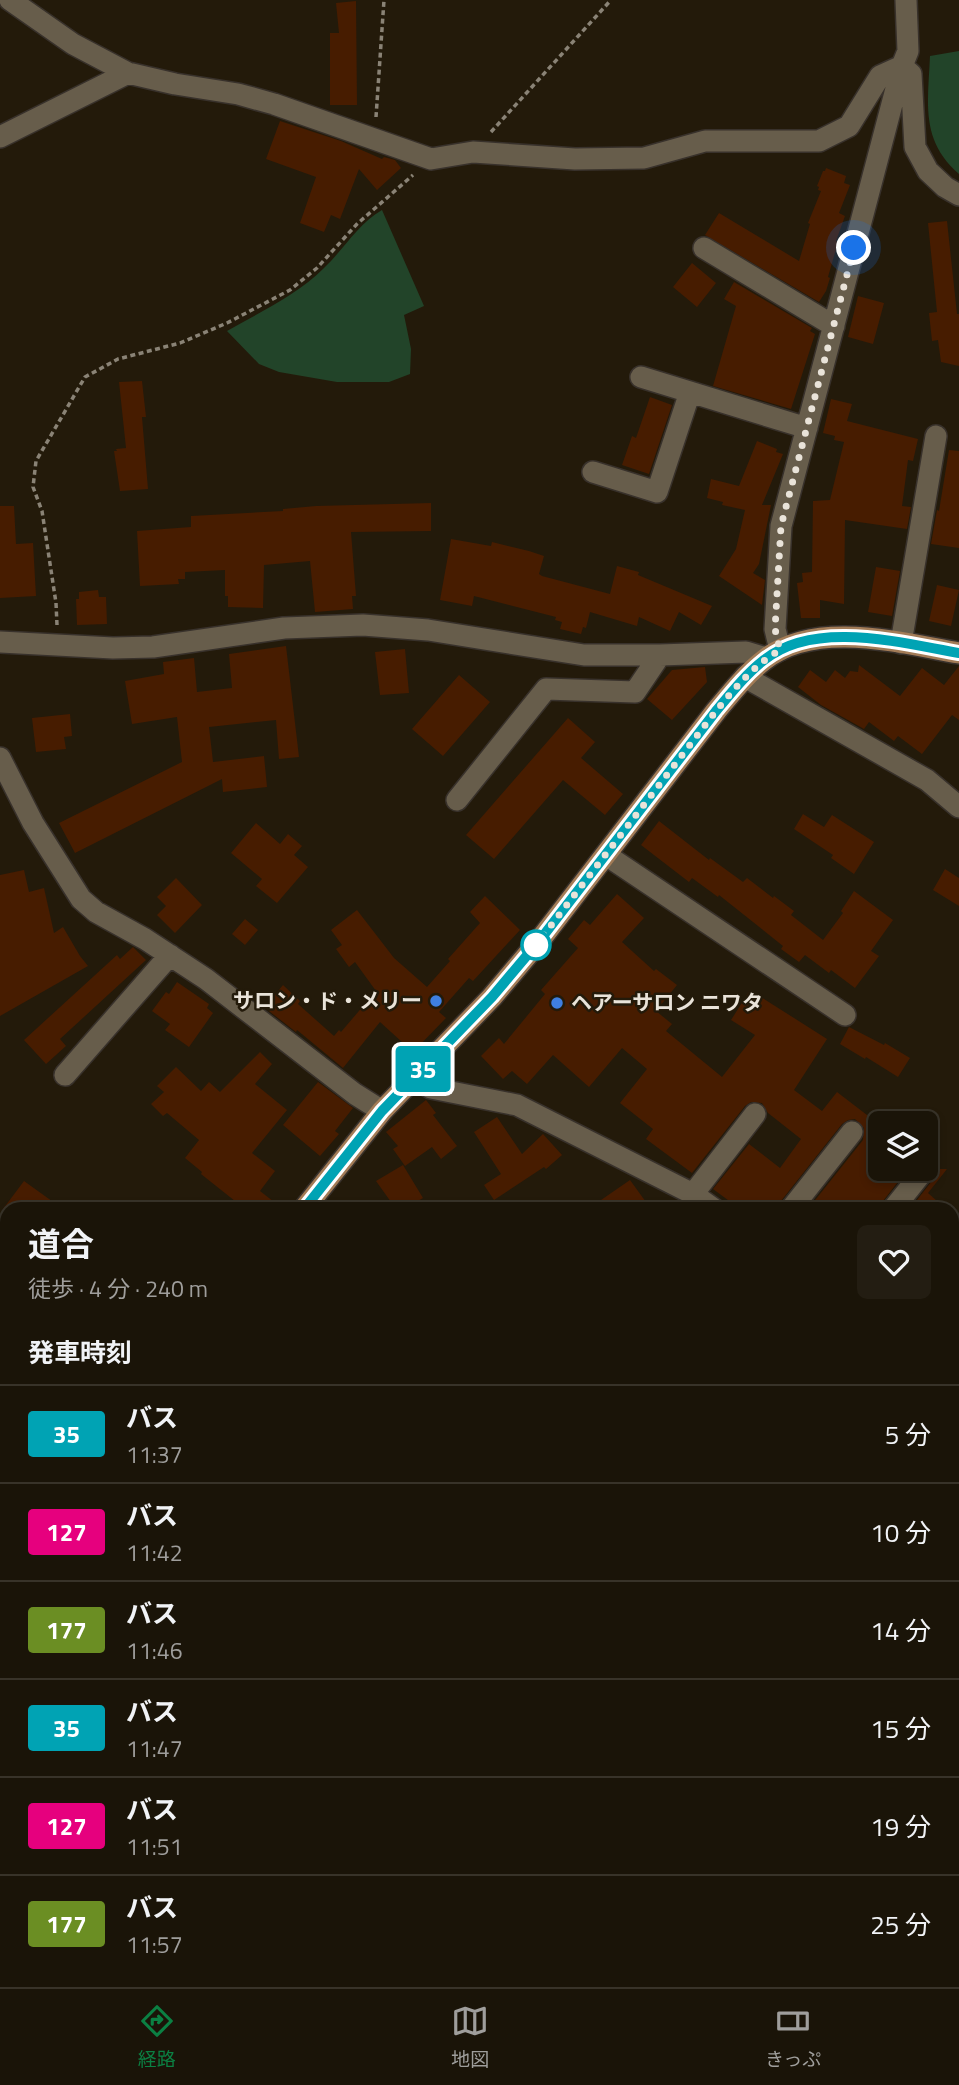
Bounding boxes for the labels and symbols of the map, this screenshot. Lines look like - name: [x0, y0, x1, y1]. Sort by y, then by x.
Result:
- your location: [836, 230, 871, 265]
- unlabelled marker: [521, 930, 551, 960]
- place label: サロン・ド・メリー: [233, 984, 422, 1016]
- place label: ヘアーサロン ニワタ: [571, 986, 763, 1018]
- marker: サロン・ド・メリー: [428, 993, 444, 1009]
- marker: ヘアーサロン ニワタ: [549, 995, 565, 1011]
- line badge: 35: [392, 1046, 454, 1092]

